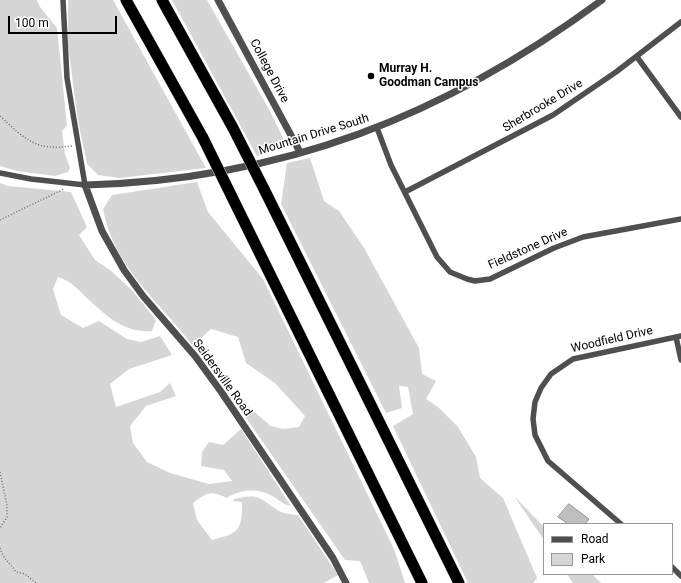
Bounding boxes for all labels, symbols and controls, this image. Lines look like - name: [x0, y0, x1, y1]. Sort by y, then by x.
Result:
- scale bar: [10, 8, 119, 34]
- text: 100 m: [15, 16, 49, 30]
- street label: College Drive: [246, 37, 292, 105]
- place label: Murray H. Goodman Campus: [379, 62, 478, 90]
- marker: Murray H. Goodman Campus: [366, 71, 376, 81]
- street label: Sherbrooke Drive: [500, 76, 586, 136]
- street label: Mountain Drive South: [257, 111, 371, 159]
- street label: Fieldstone Drive: [486, 225, 570, 273]
- street label: Woodfield Drive: [570, 324, 654, 356]
- street label: Seidersville Road: [189, 337, 255, 419]
- legend: [543, 523, 673, 575]
- text: Road: [581, 532, 609, 546]
- text: Park: [581, 552, 605, 566]

